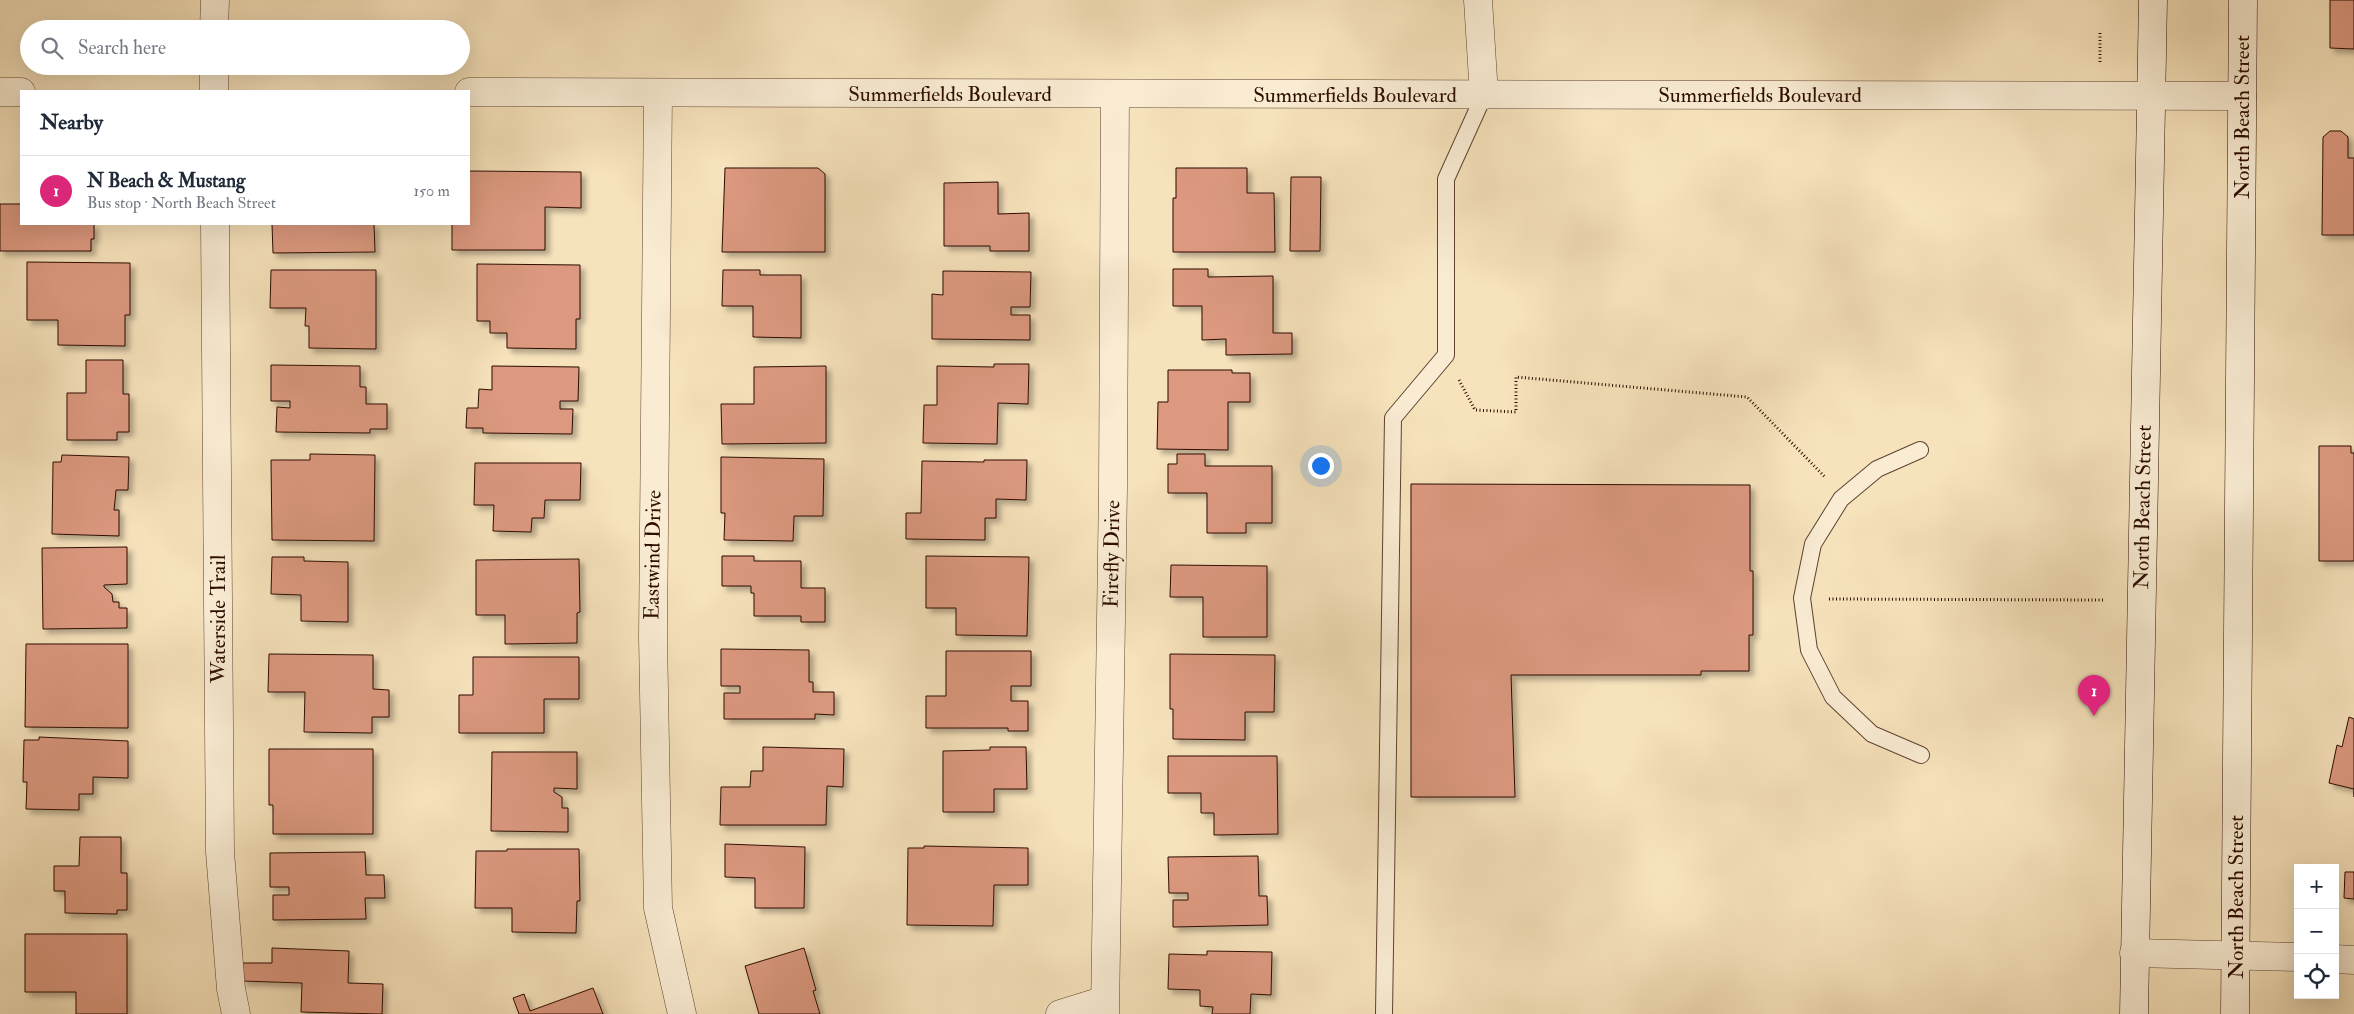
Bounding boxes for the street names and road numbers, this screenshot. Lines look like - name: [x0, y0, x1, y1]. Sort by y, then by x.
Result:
- street label: North Beach Street: [2229, 35, 2256, 199]
- street label: Summerfields Boulevard: [848, 81, 1052, 108]
- street label: Summerfields Boulevard: [1253, 82, 1457, 109]
- street label: Summerfields Boulevard: [1658, 82, 1862, 109]
- street label: North Beach Street: [2128, 425, 2158, 589]
- street label: Eastwind Drive: [638, 490, 668, 620]
- street label: Firefly Drive: [1098, 500, 1126, 608]
- street label: Waterside Trail: [205, 554, 232, 684]
- street label: North Beach Street: [2223, 815, 2250, 979]

